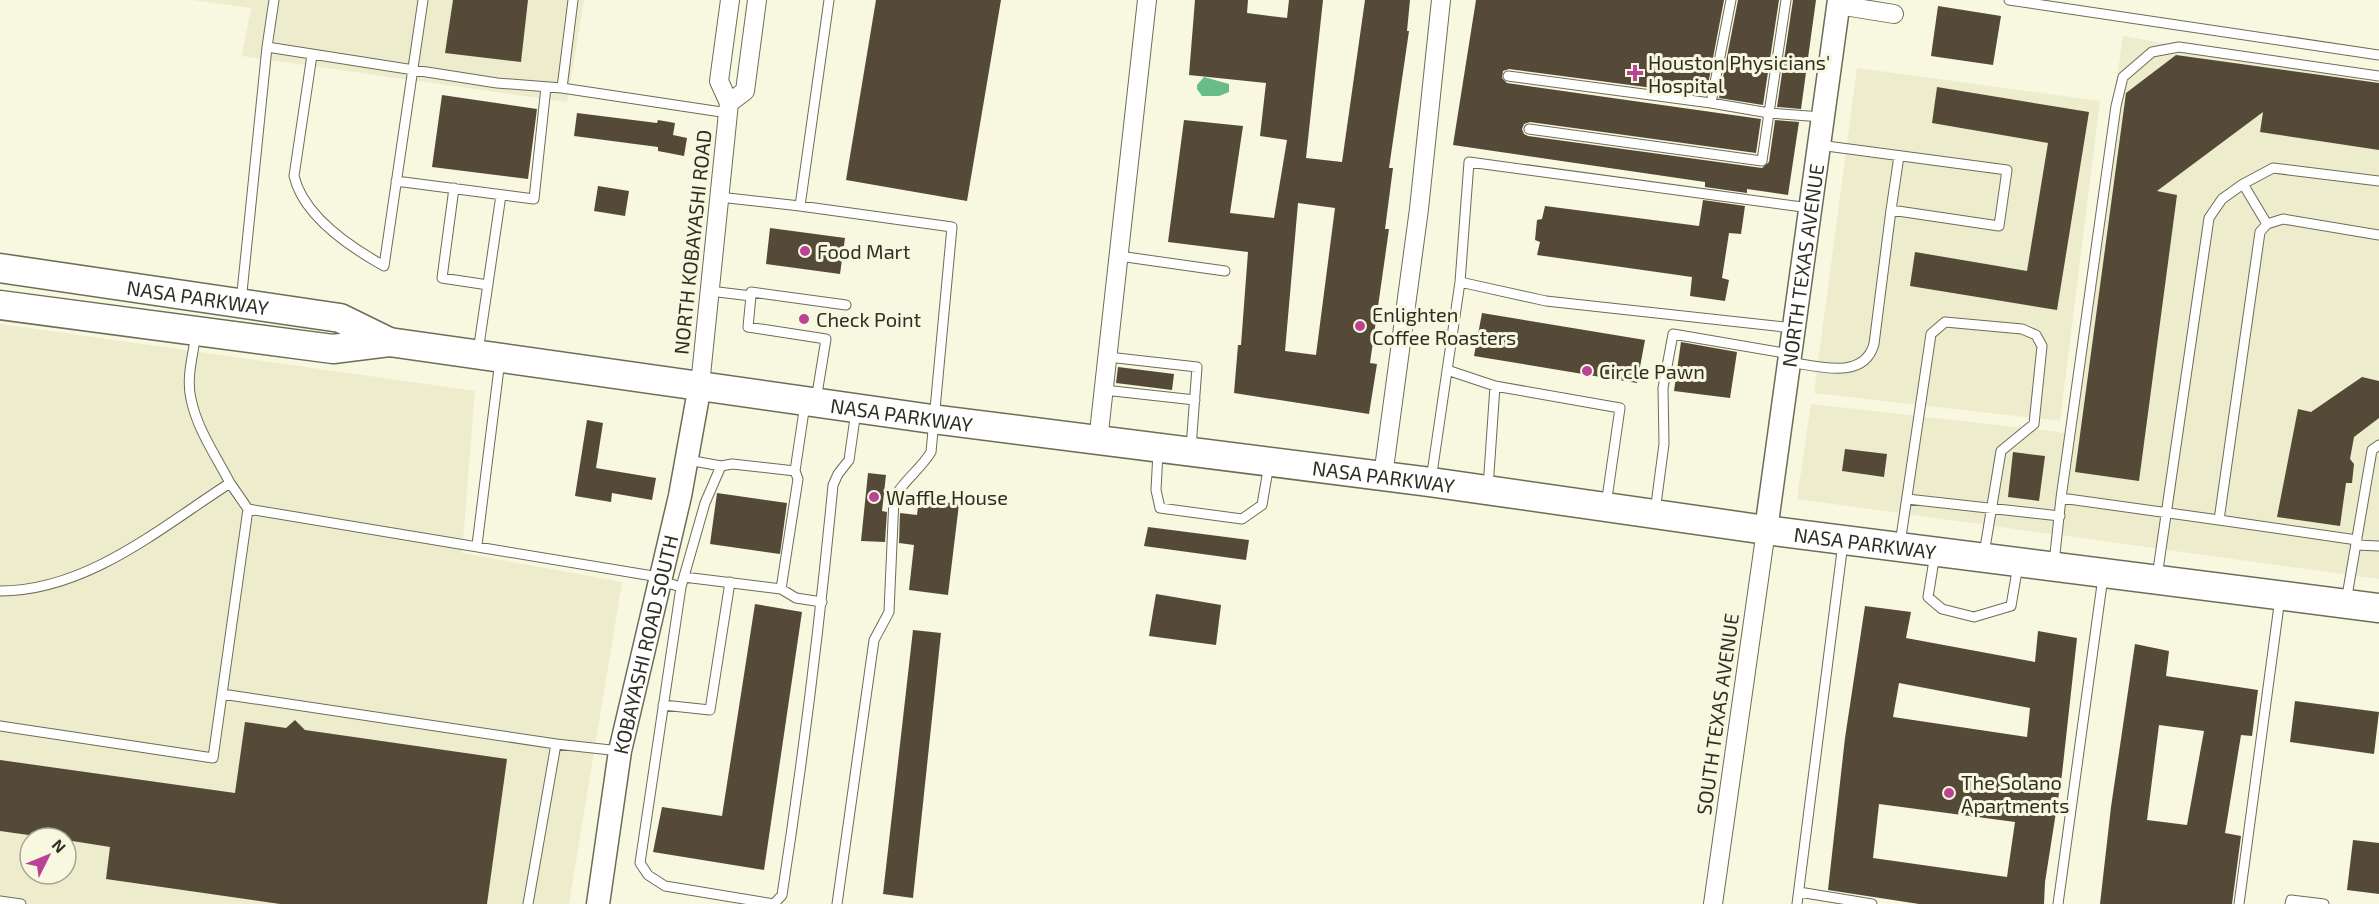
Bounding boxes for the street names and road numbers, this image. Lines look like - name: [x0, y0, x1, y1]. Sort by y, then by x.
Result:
- street label: NORTH KOBAYASHI ROAD: [668, 128, 716, 356]
- street label: NORTH TEXAS AVENUE: [1777, 162, 1828, 369]
- street label: NASA PARKWAY: [125, 275, 271, 319]
- street label: NASA PARKWAY: [829, 393, 975, 436]
- street label: NASA PARKWAY: [1311, 455, 1457, 497]
- street label: NASA PARKWAY: [1792, 522, 1938, 564]
- street label: KOBAYASHI ROAD SOUTH: [608, 533, 682, 756]
- street label: SOUTH TEXAS AVENUE: [1691, 612, 1743, 816]

